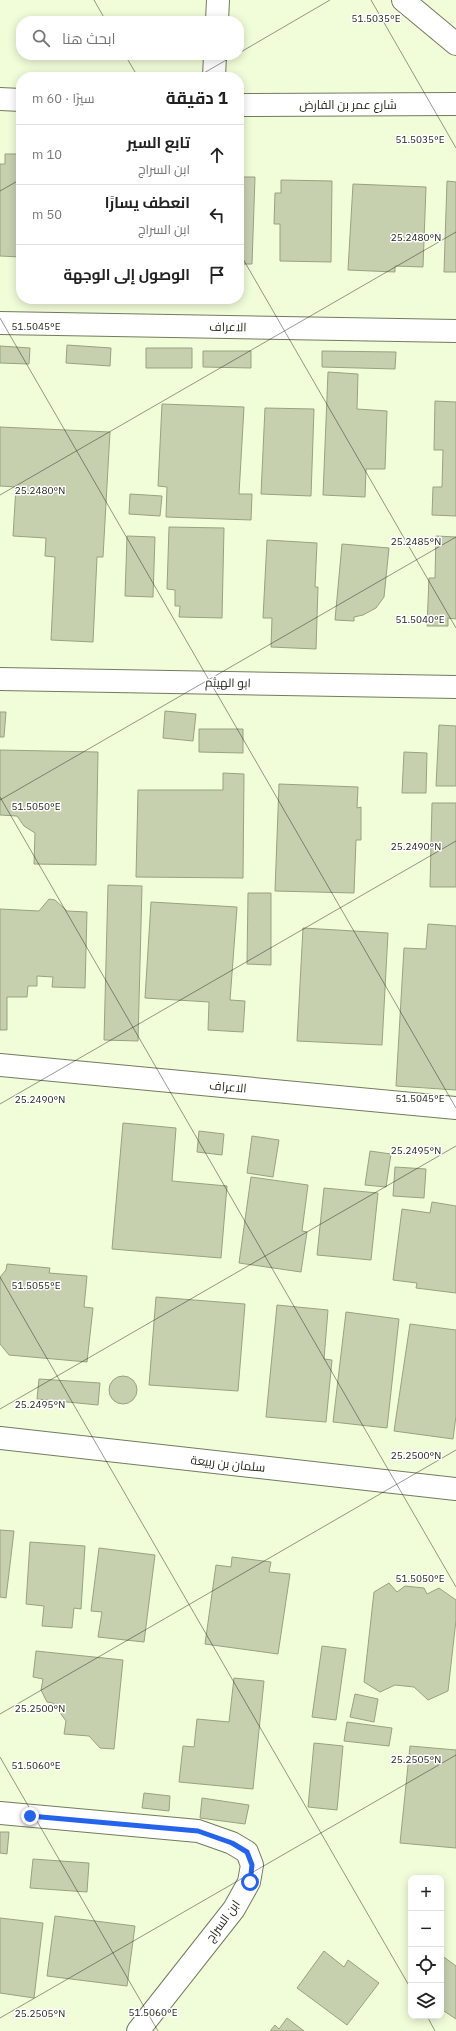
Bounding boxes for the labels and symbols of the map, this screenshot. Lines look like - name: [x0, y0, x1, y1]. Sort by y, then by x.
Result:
- text: 51.5035°E: [351, 12, 401, 25]
- street label: شارع عمر بن الفارض: [299, 97, 397, 113]
- text: 51.5035°E: [395, 133, 445, 146]
- text: 25.2480°N: [391, 231, 441, 244]
- street label: الاعراف: [209, 319, 247, 334]
- text: 51.5045°E: [11, 320, 61, 333]
- text: 25.2480°N: [15, 484, 65, 497]
- text: 25.2485°N: [391, 535, 441, 548]
- text: 51.5040°E: [395, 613, 445, 626]
- street label: ابو الهيثم: [205, 675, 251, 691]
- text: 51.5050°E: [11, 800, 61, 813]
- text: 25.2490°N: [391, 840, 441, 853]
- street label: الاعراف: [209, 1077, 247, 1096]
- text: 51.5045°E: [395, 1092, 445, 1105]
- text: 25.2490°N: [15, 1093, 65, 1106]
- text: 25.2495°N: [391, 1144, 441, 1157]
- text: 51.5055°E: [11, 1279, 61, 1292]
- text: 25.2495°N: [15, 1398, 65, 1411]
- text: 25.2500°N: [391, 1449, 441, 1462]
- street label: سلمان بن ربيعة: [190, 1452, 266, 1475]
- text: 51.5050°E: [395, 1572, 445, 1585]
- text: 25.2500°N: [15, 1702, 65, 1715]
- text: 25.2505°N: [391, 1753, 441, 1766]
- text: 51.5060°E: [11, 1759, 61, 1772]
- route end: [21, 1807, 39, 1825]
- route start: [241, 1873, 259, 1891]
- street label: ابن السراج: [202, 1897, 244, 1945]
- text: 51.5060°E: [128, 2006, 178, 2019]
- text: 25.2505°N: [15, 2007, 65, 2020]

